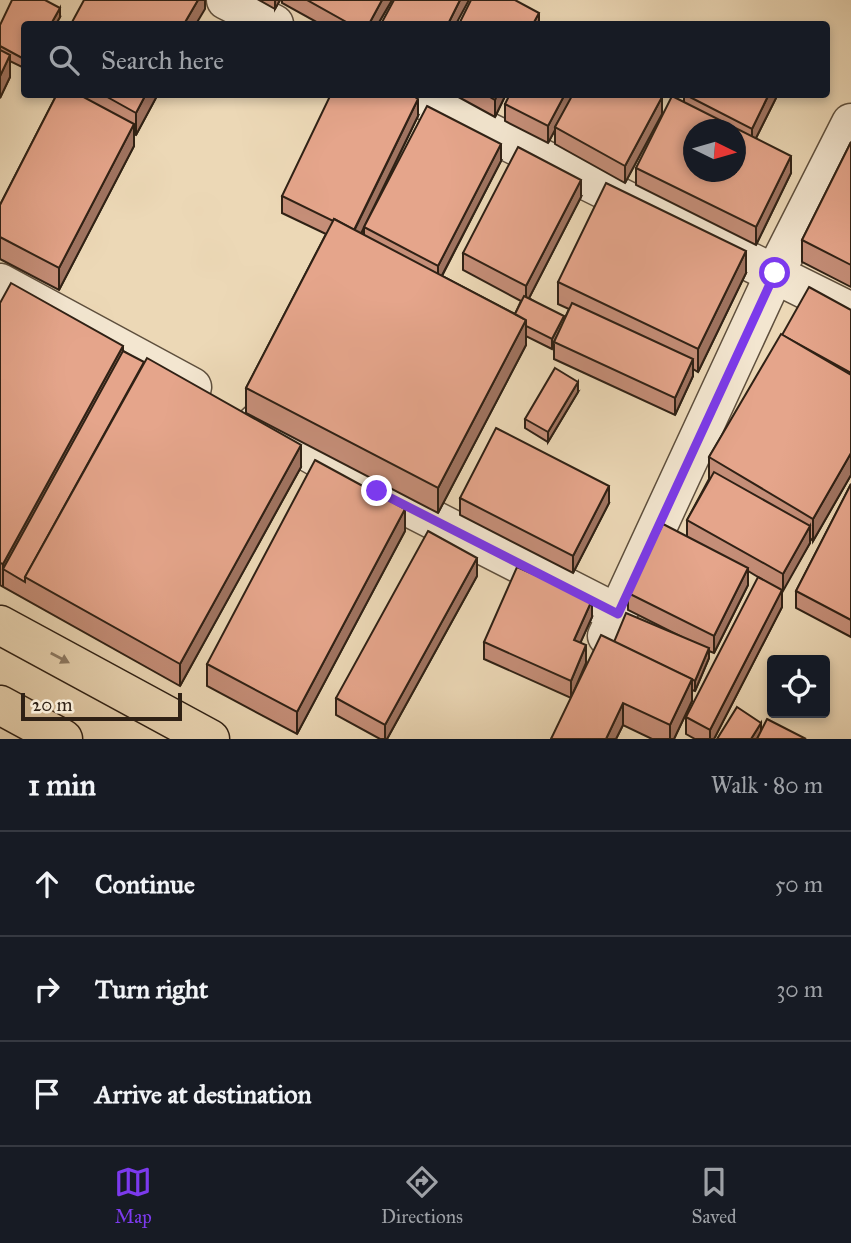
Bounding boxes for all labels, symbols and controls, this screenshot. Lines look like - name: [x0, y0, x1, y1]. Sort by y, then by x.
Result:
- search box: [21, 21, 830, 98]
- icon: search: [45, 41, 83, 79]
- text: Search here: [101, 44, 224, 76]
- north arrow: [683, 119, 746, 182]
- route start: [759, 257, 790, 288]
- route end: [361, 475, 392, 506]
- one-way arrow: [50, 652, 70, 664]
- map controls: [767, 655, 830, 718]
- button: locate: [767, 655, 830, 718]
- scale bar: [21, 690, 182, 722]
- text: 20 m: [32, 693, 73, 716]
- text: 1 min: [28, 767, 96, 803]
- text: Walk · 80 m: [711, 771, 823, 799]
- icon: ahead: [28, 865, 66, 903]
- text: Continue: [95, 868, 195, 900]
- text: 50 m: [775, 870, 823, 898]
- icon: right: [28, 970, 66, 1008]
- text: Turn right: [95, 973, 208, 1005]
- text: 30 m: [776, 975, 823, 1003]
- icon: arrive: [28, 1075, 66, 1113]
- text: Arrive at destination: [95, 1078, 312, 1110]
- tab: Map: [114, 1163, 152, 1228]
- tab: Directions: [381, 1163, 463, 1228]
- tab: Saved: [692, 1163, 737, 1228]

